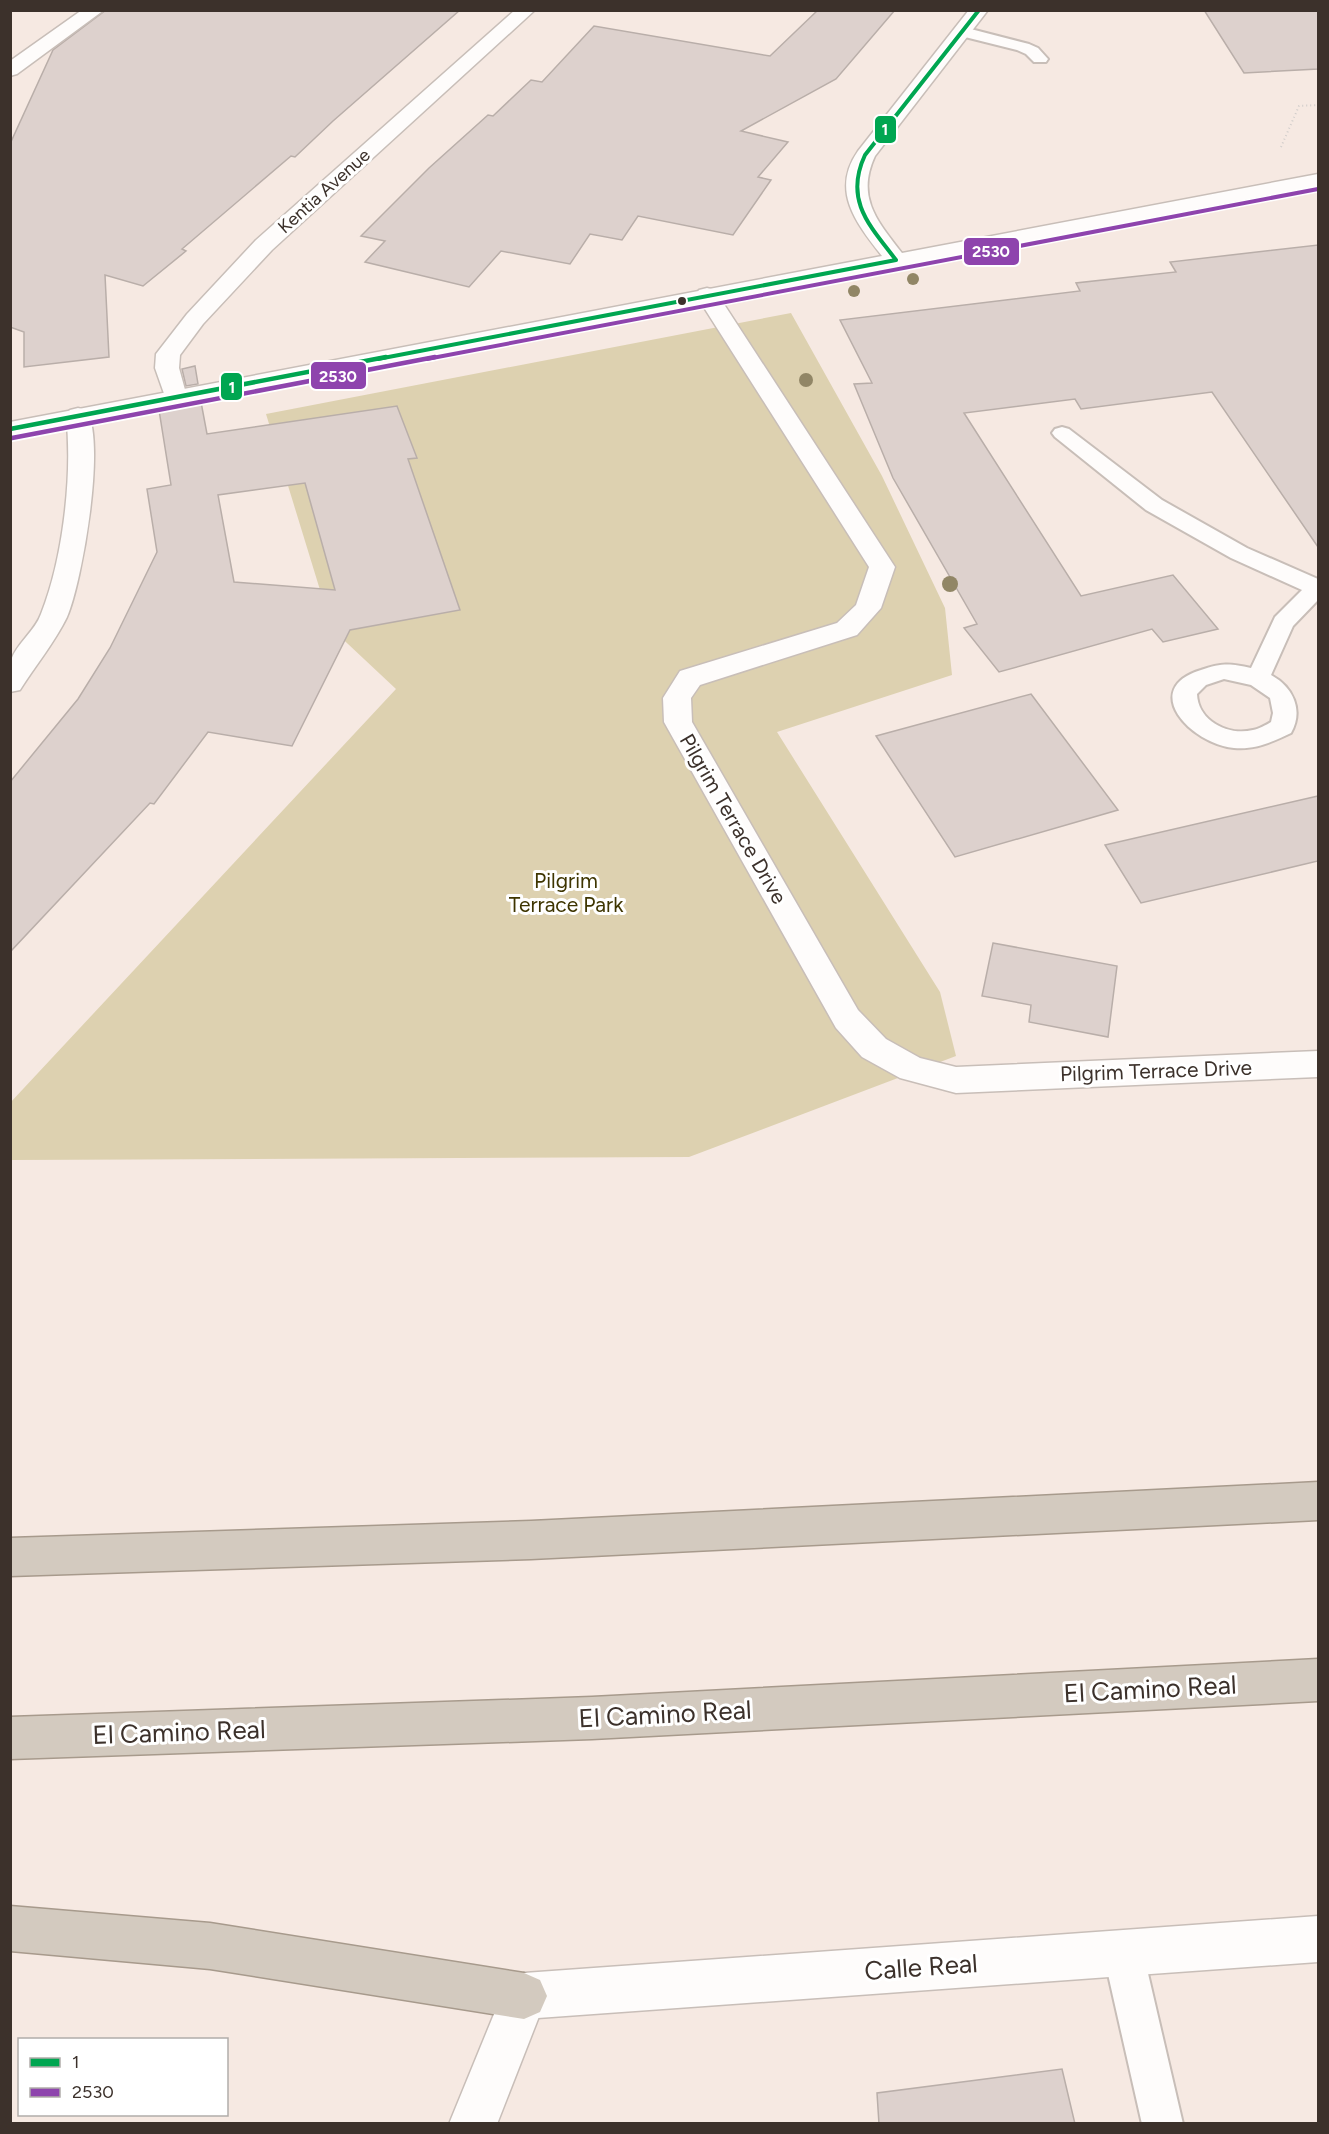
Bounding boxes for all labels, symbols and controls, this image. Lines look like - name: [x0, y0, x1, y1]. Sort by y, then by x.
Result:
- line badge: 1: [874, 115, 897, 144]
- text: 1: [882, 120, 888, 139]
- street label: Kentia Avenue: [273, 144, 375, 238]
- line badge: 2530: [963, 237, 1020, 266]
- text: 2530: [972, 242, 1010, 261]
- unlabelled marker: [676, 295, 688, 307]
- line badge: 2530: [310, 361, 367, 390]
- text: 2530: [319, 367, 357, 386]
- line badge: 1: [220, 372, 243, 401]
- text: 1: [229, 378, 235, 397]
- street label: Pilgrim Terrace Drive: [675, 729, 792, 908]
- park label: Pilgrim Terrace Park: [509, 868, 624, 917]
- street label: Pilgrim Terrace Drive: [1059, 1055, 1252, 1086]
- street label: El Camino Real: [1063, 1668, 1237, 1710]
- street label: El Camino Real: [578, 1693, 752, 1735]
- street label: El Camino Real: [92, 1713, 266, 1751]
- street label: Calle Real: [863, 1947, 979, 1987]
- legend: [18, 2038, 228, 2116]
- text: 1: [72, 2051, 79, 2073]
- text: 2530: [72, 2081, 114, 2103]

